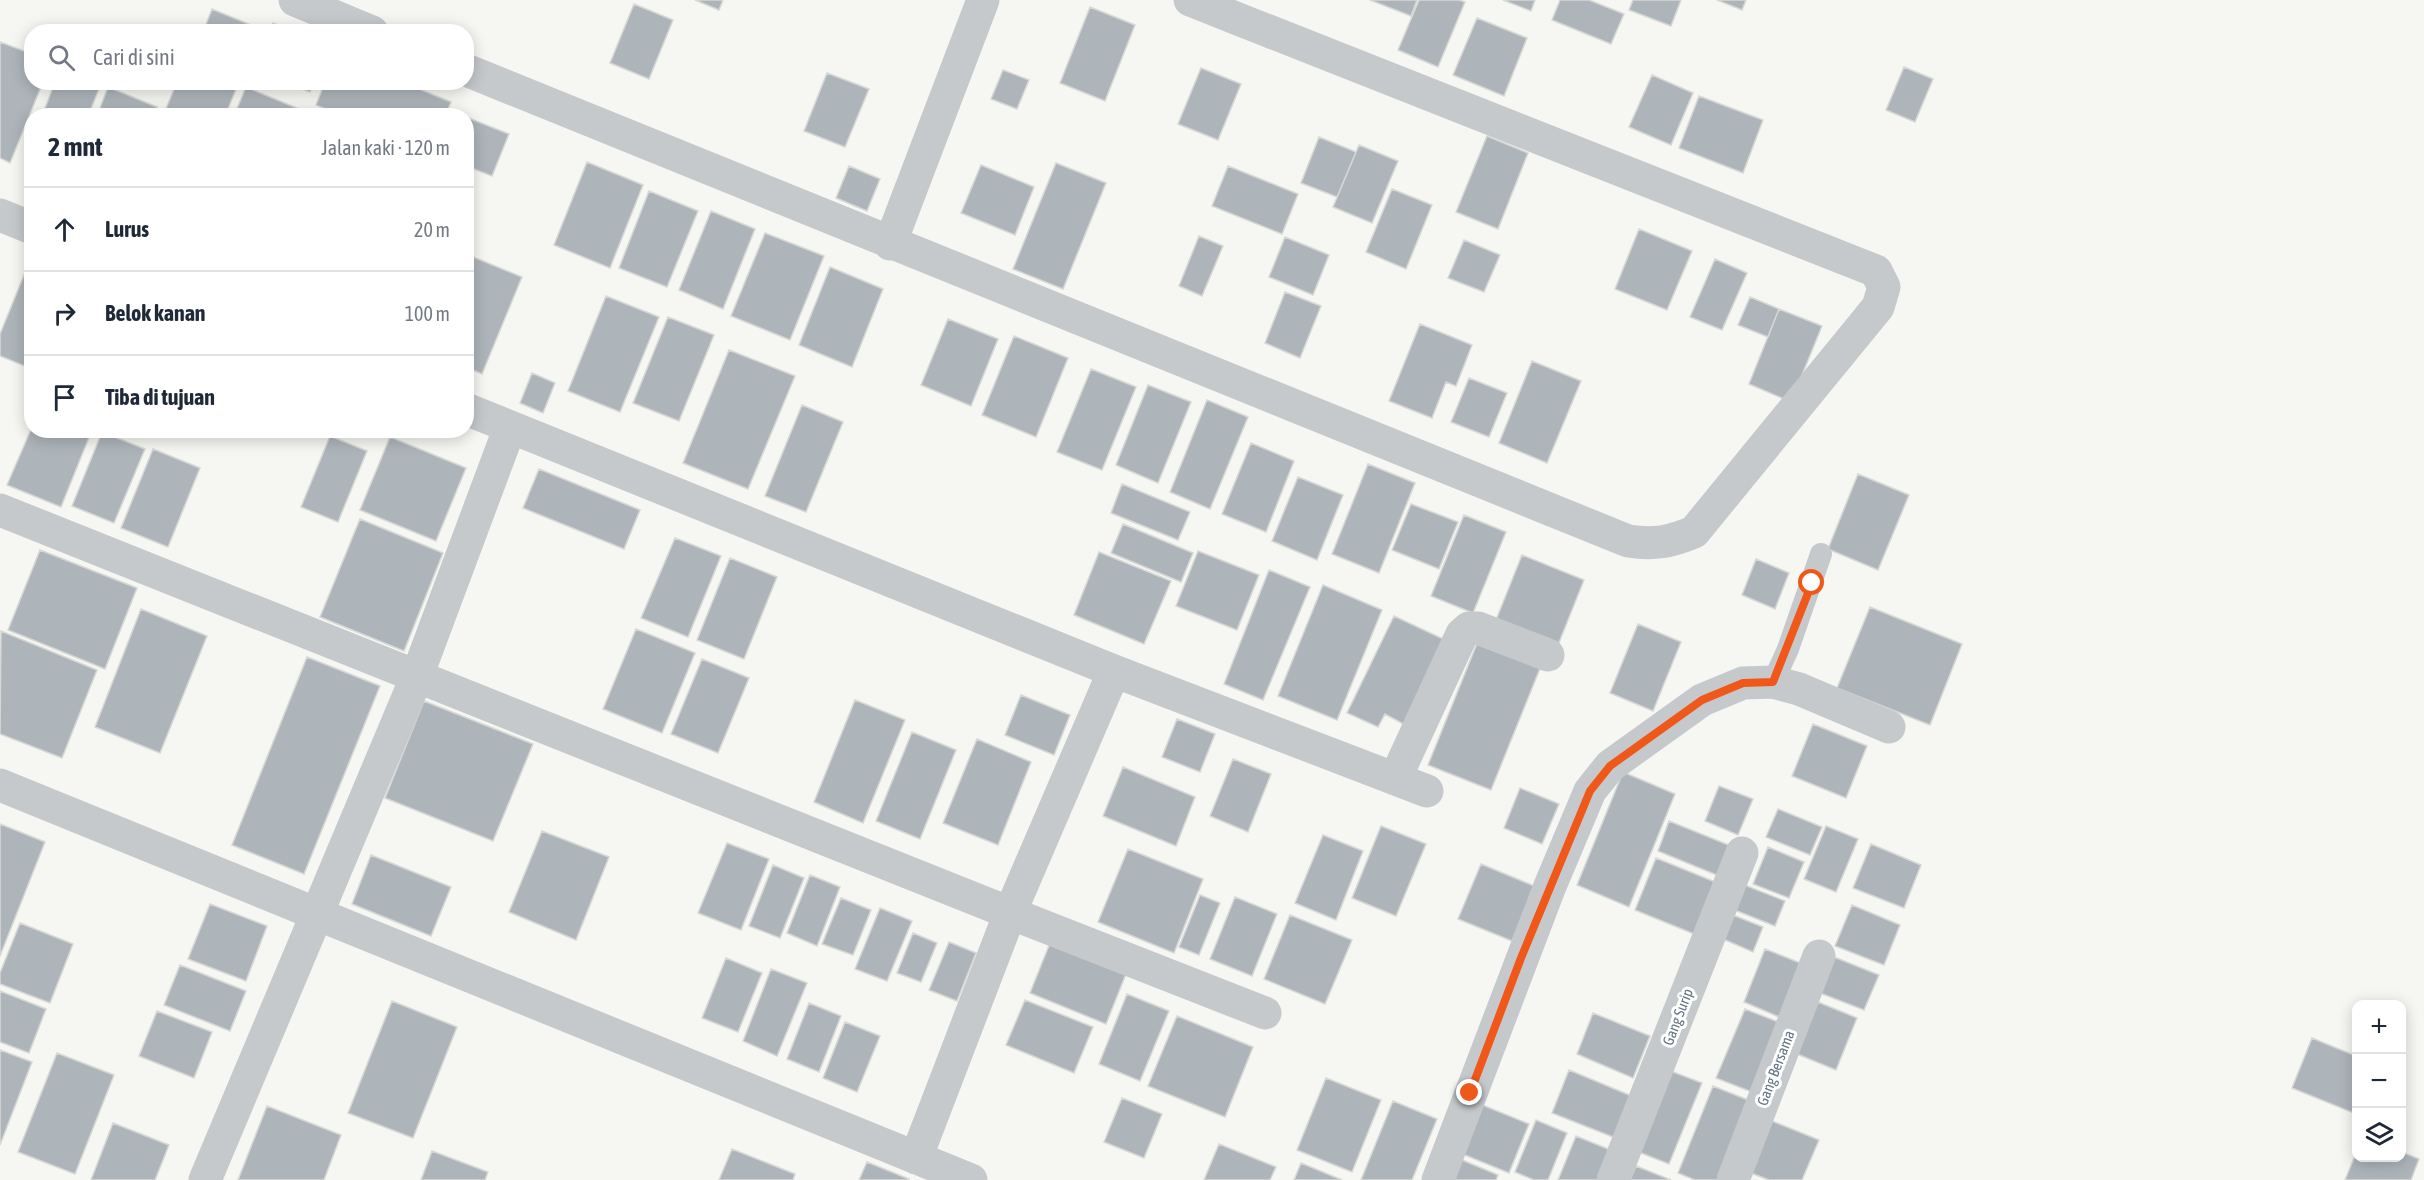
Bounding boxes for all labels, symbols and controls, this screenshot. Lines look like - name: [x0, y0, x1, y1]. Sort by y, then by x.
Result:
- search box: [24, 24, 474, 90]
- icon: search: [45, 41, 78, 74]
- text: Cari di sini: [93, 44, 175, 70]
- text: 2 mnt: [48, 132, 103, 162]
- text: Jalan kaki · 120 m: [321, 136, 450, 159]
- icon: ahead: [48, 213, 81, 246]
- text: Lurus: [105, 216, 149, 242]
- text: 20 m: [414, 218, 450, 241]
- icon: right: [48, 297, 81, 330]
- text: Belok kanan: [105, 300, 206, 326]
- text: 100 m: [405, 302, 450, 325]
- icon: arrive: [48, 381, 81, 414]
- text: Tiba di tujuan: [105, 384, 215, 410]
- route start: [1798, 569, 1824, 595]
- street label: Gang Surip: [1659, 986, 1696, 1048]
- map controls: [2352, 1000, 2406, 1162]
- button: +: [2352, 1000, 2406, 1054]
- street label: Gang Bersama: [1753, 1028, 1798, 1108]
- button: −: [2352, 1054, 2406, 1108]
- route end: [1456, 1079, 1482, 1105]
- button: layers: [2352, 1108, 2406, 1162]

